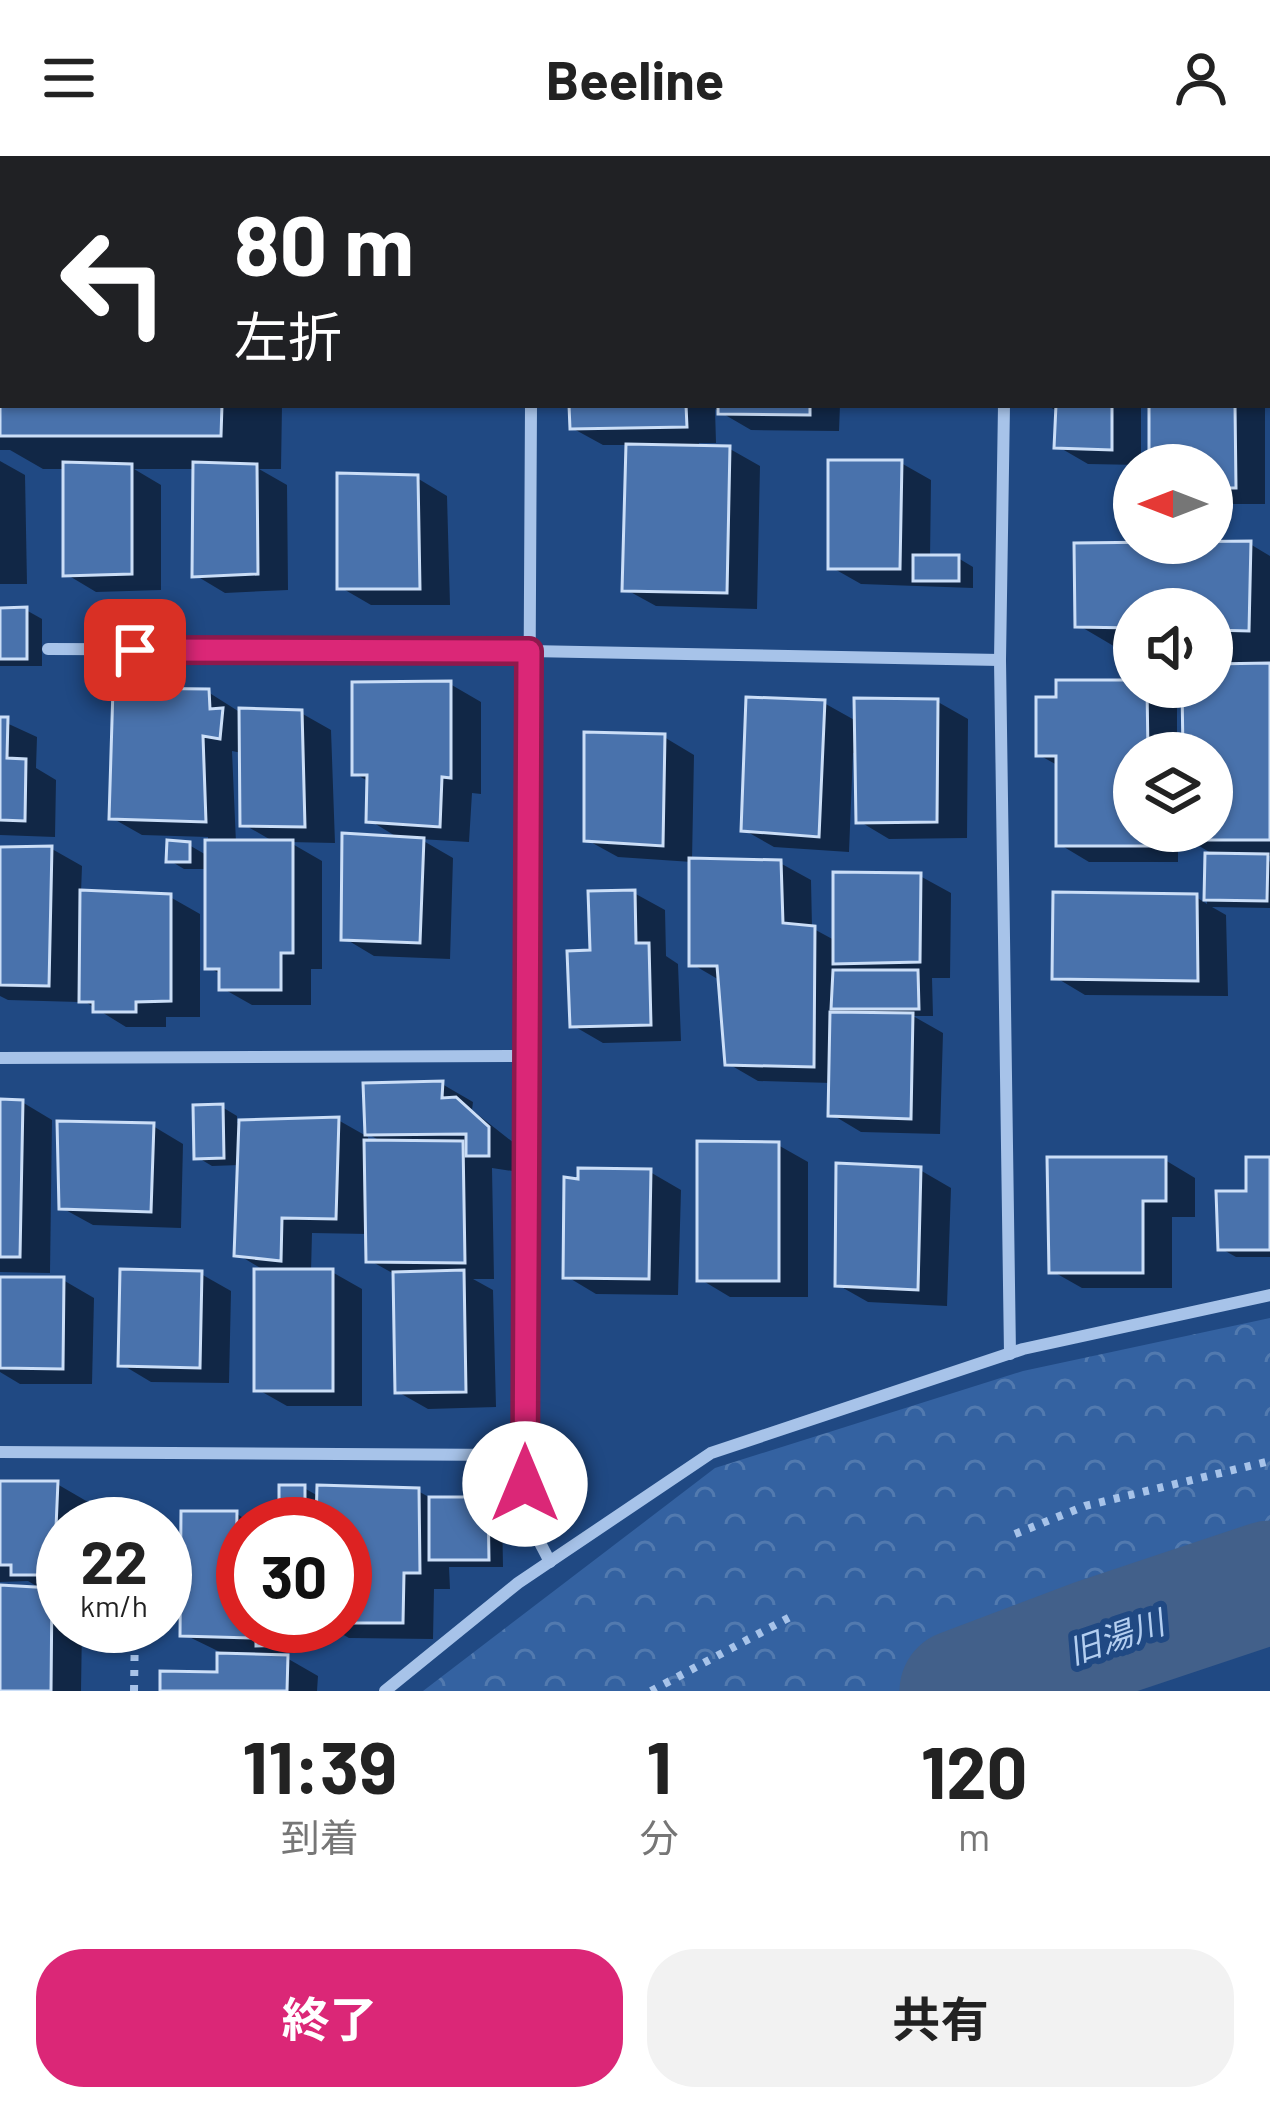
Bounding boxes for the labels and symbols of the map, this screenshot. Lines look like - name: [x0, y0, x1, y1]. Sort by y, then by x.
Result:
- north arrow: [1113, 444, 1233, 564]
- pin: [84, 599, 186, 701]
- position arrow: [462, 1421, 588, 1547]
- speed limit sign: 30: [216, 1497, 372, 1653]
- water label: 旧湯川: [1062, 1600, 1172, 1671]

